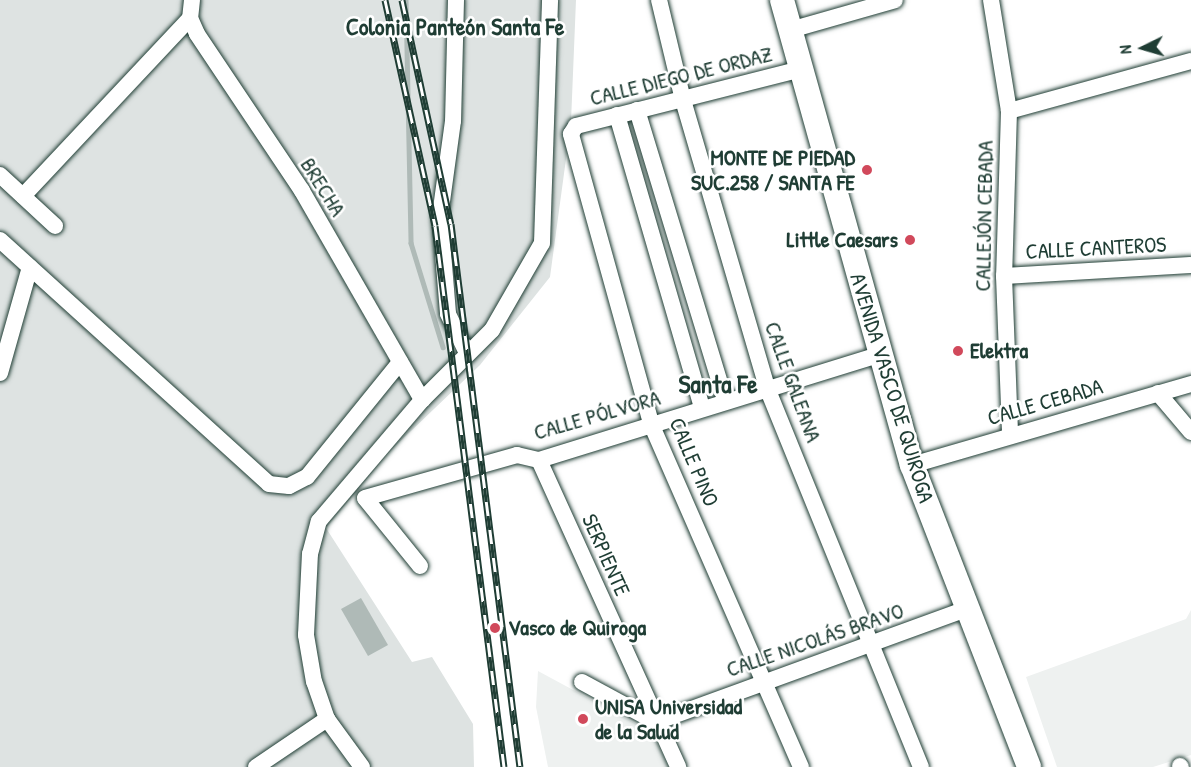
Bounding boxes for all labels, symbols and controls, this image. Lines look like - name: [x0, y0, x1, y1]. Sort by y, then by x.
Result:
- district label: Colonia Panteón Santa Fe: [346, 13, 564, 41]
- north arrow: [1113, 18, 1173, 78]
- street label: CALLE DIEGO DE ORDAZ: [587, 41, 775, 111]
- text: N: [1114, 44, 1136, 55]
- street label: CALLEJÓN CEBADA: [969, 140, 999, 292]
- place label: MONTE DE PIEDAD SUC.258 / SANTA FE: [691, 144, 855, 196]
- street label: BRECHA: [295, 153, 351, 221]
- marker: MONTE DE PIEDAD SUC.258 / SANTA FE: [860, 163, 874, 177]
- place label: Little Caesars: [787, 227, 898, 253]
- street label: CALLE CANTEROS: [1025, 231, 1167, 265]
- marker: Little Caesars: [903, 233, 917, 247]
- street label: AVENIDA VASCO DE QUIROGA: [844, 270, 940, 506]
- street label: CALLE GALEANA: [759, 318, 827, 446]
- place label: Elektra: [970, 338, 1028, 364]
- marker: Elektra: [951, 344, 965, 358]
- district label: Santa Fe: [678, 368, 758, 400]
- street label: CALLE CEBADA: [984, 373, 1106, 431]
- street label: CALLE PÓLVORA: [531, 384, 663, 446]
- street label: CALLE PINO: [664, 414, 724, 510]
- street label: SERPIENTE: [576, 510, 636, 600]
- street label: CALLE NICOLÁS BRAVO: [723, 597, 907, 683]
- place label: Vasco de Quiroga: [508, 615, 646, 641]
- marker: Vasco de Quiroga: [486, 619, 504, 637]
- place label: UNISA Universidad de la Salud: [595, 693, 742, 744]
- marker: UNISA Universidad de la Salud: [576, 712, 590, 726]

